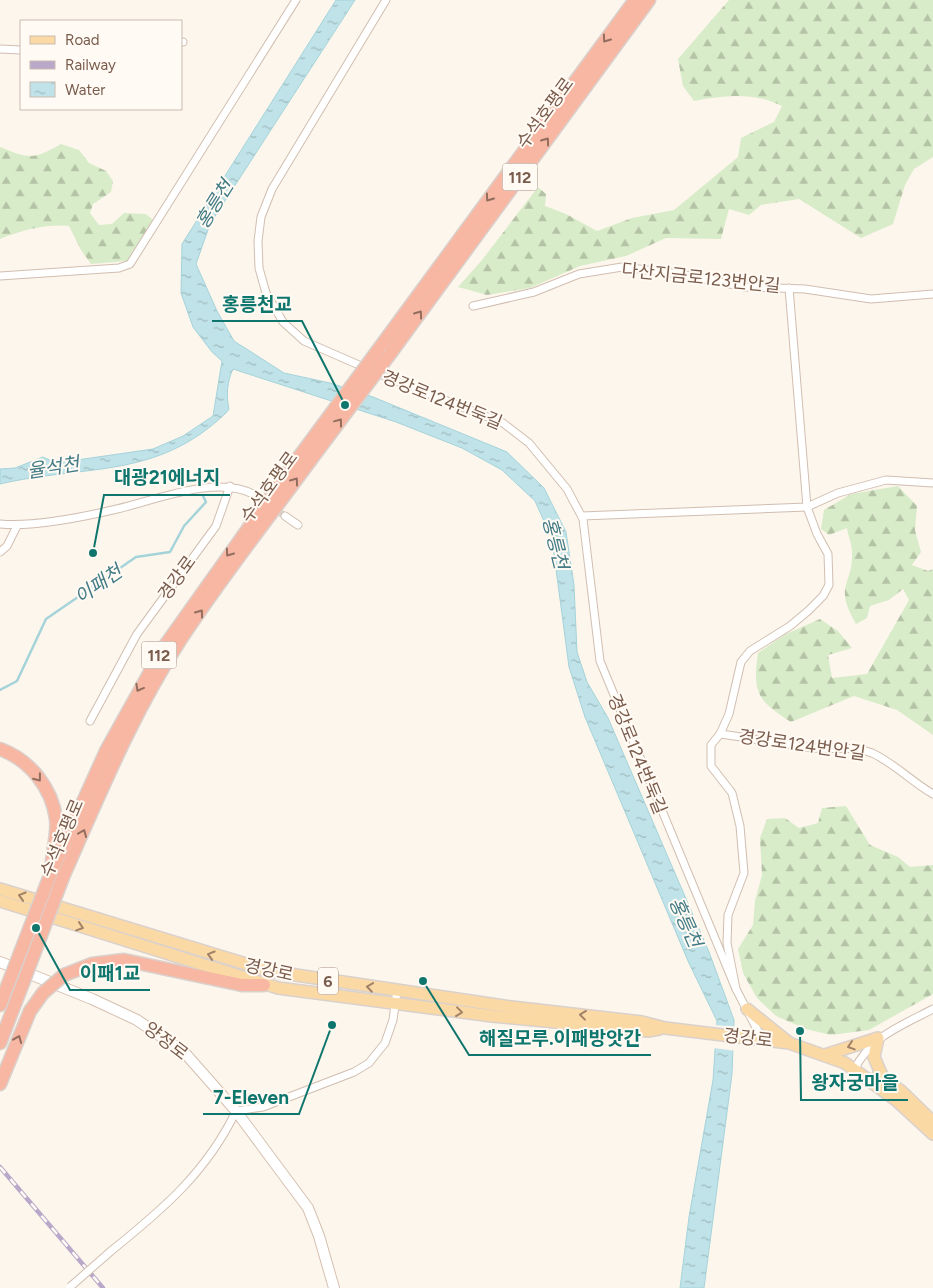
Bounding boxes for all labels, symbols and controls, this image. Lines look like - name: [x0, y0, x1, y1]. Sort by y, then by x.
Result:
- legend: [20, 20, 182, 110]
- text: Road: [65, 31, 100, 49]
- one-way arrow: [603, 33, 612, 43]
- text: Railway: [65, 56, 116, 74]
- street label: 수석호평로: [512, 73, 578, 153]
- text: Water: [65, 81, 105, 99]
- one-way arrow: [540, 137, 549, 147]
- road number: 112: [502, 163, 538, 190]
- water label: 홍릉천: [191, 175, 239, 233]
- one-way arrow: [486, 192, 495, 202]
- street label: 다산지금로123번안길: [620, 259, 782, 297]
- callout: 홍릉천교: [212, 287, 302, 321]
- text: 홍릉천교: [222, 293, 292, 316]
- one-way arrow: [413, 310, 422, 320]
- street label: 경강로124번둑길: [379, 366, 505, 434]
- one-way arrow: [333, 418, 342, 428]
- street label: 수석호평로: [236, 447, 302, 527]
- water label: 율석천: [25, 452, 82, 483]
- callout: 대광21에너지: [104, 461, 230, 495]
- text: 대광21에너지: [114, 466, 220, 489]
- one-way arrow: [289, 477, 298, 487]
- water label: 홍릉천: [538, 515, 573, 573]
- one-way arrow: [226, 547, 235, 557]
- street label: 경강로: [153, 551, 201, 605]
- water label: 이패천: [70, 559, 128, 609]
- one-way arrow: [194, 609, 203, 619]
- road number: 112: [142, 642, 176, 668]
- one-way arrow: [136, 683, 146, 692]
- street label: 경강로124번둑길: [603, 691, 671, 817]
- street label: 경강로124번안길: [737, 725, 867, 765]
- one-way arrow: [33, 772, 41, 781]
- street label: 수석호평로: [36, 796, 88, 880]
- one-way arrow: [76, 829, 87, 838]
- one-way arrow: [19, 892, 27, 902]
- water label: 홍릉천: [664, 894, 707, 952]
- one-way arrow: [75, 921, 83, 931]
- one-way arrow: [207, 950, 215, 960]
- street label: 경강로: [242, 954, 296, 986]
- callout: 이패1교: [70, 956, 150, 990]
- text: 이패1교: [80, 962, 140, 985]
- road number: 6: [318, 968, 338, 994]
- one-way arrow: [365, 982, 373, 993]
- one-way arrow: [455, 1006, 463, 1017]
- one-way arrow: [579, 1010, 587, 1021]
- street label: 양정로: [140, 1017, 192, 1065]
- callout: 해질모루.이패방앗간: [469, 1021, 651, 1055]
- street label: 경강로: [722, 1024, 774, 1052]
- text: 해질모루.이패방앗간: [479, 1027, 642, 1050]
- one-way arrow: [12, 1035, 23, 1044]
- one-way arrow: [847, 1040, 856, 1050]
- callout: 왕자궁마을: [801, 1066, 908, 1100]
- text: 왕자궁마을: [811, 1071, 899, 1094]
- callout: 7-Eleven: [203, 1080, 299, 1114]
- text: 7-Eleven: [213, 1086, 289, 1109]

